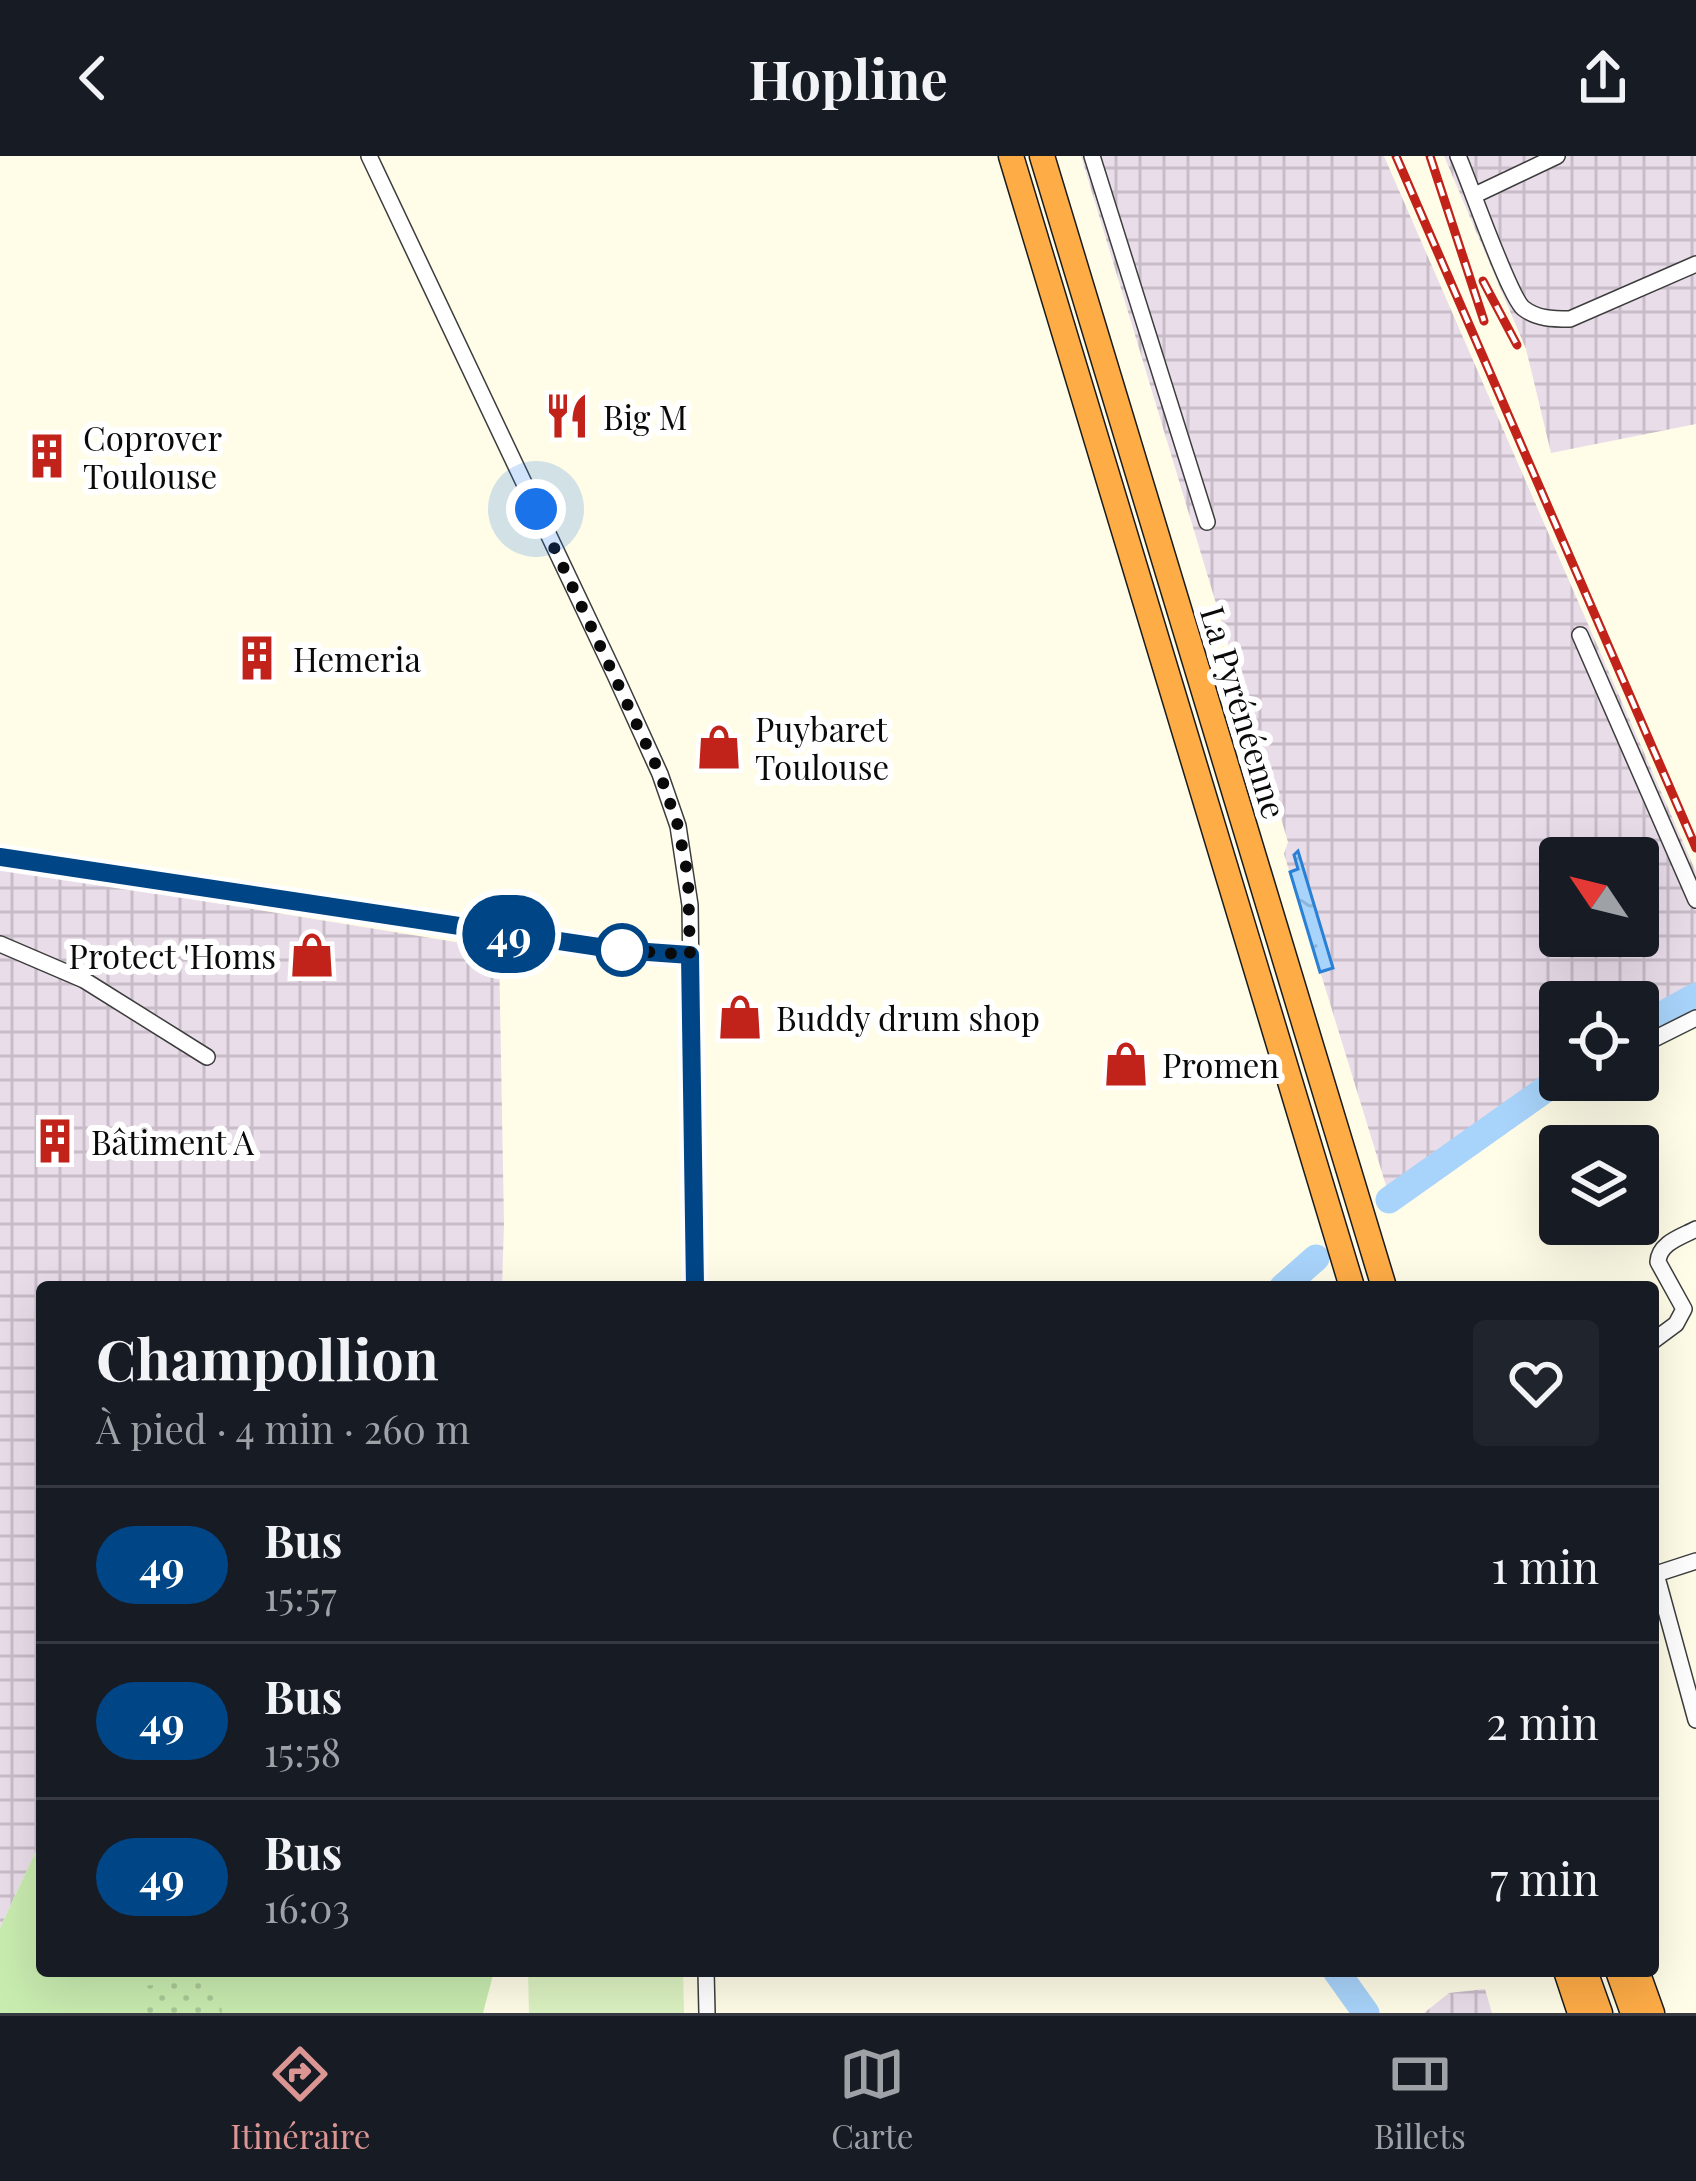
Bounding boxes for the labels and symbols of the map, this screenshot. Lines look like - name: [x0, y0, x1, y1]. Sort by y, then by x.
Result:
- restaurant icon: Big M: [542, 391, 592, 441]
- place label: Big M: [603, 394, 687, 438]
- place label: Coprover Toulouse: [83, 415, 222, 497]
- building icon: Coprover Toulouse: [22, 431, 72, 481]
- your location: [506, 479, 566, 539]
- street label: La Pyrénéenne: [1192, 601, 1298, 823]
- building icon: Hemeria: [232, 633, 282, 683]
- place label: Hemeria: [293, 636, 421, 680]
- place label: Puybaret Toulouse: [755, 706, 889, 788]
- shop icon: Puybaret Toulouse: [694, 722, 744, 772]
- north arrow: [1539, 837, 1659, 957]
- line badge: 49: [455, 895, 563, 973]
- unlabelled marker: [597, 925, 647, 975]
- shop icon: Protect 'Homs: [287, 930, 337, 980]
- place label: Protect 'Homs: [69, 933, 276, 977]
- shop icon: Buddy drum shop: [715, 992, 765, 1042]
- place label: Buddy drum shop: [776, 995, 1040, 1039]
- shop icon: Promen: [1101, 1039, 1151, 1089]
- place label: Promen: [1162, 1042, 1279, 1086]
- building icon: Bâtiment A: [30, 1116, 80, 1166]
- place label: Bâtiment A: [91, 1119, 254, 1163]

